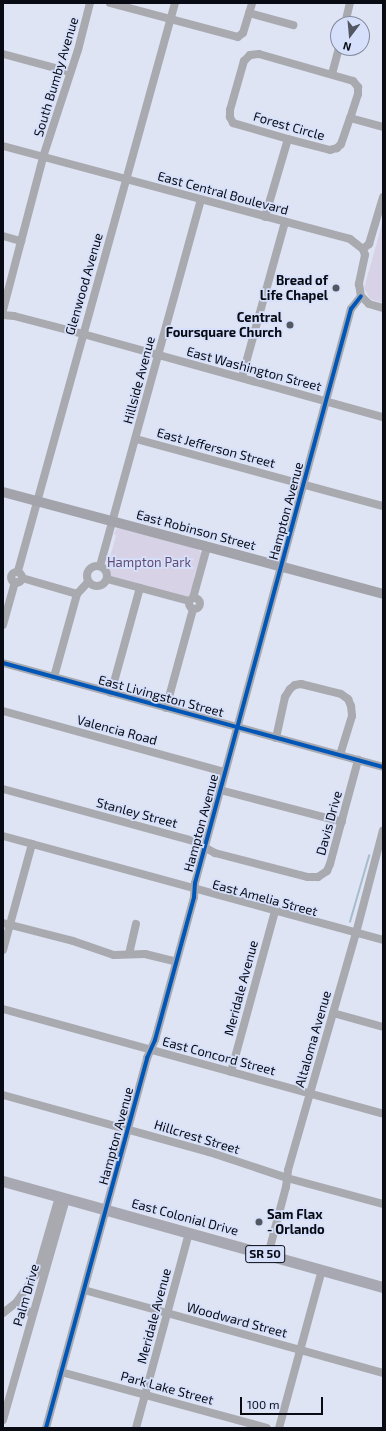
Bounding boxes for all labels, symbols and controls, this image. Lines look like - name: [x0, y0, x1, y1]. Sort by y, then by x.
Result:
- street label: South Bumby Avenue: [30, 15, 82, 139]
- north arrow: [330, 16, 370, 56]
- text: N: [341, 40, 352, 54]
- street label: Forest Circle: [252, 108, 326, 144]
- street label: East Central Boulevard: [156, 168, 290, 218]
- street label: Glenwood Avenue: [62, 231, 106, 337]
- place label: Bread of Life Chapel: [260, 273, 328, 304]
- marker: Bread of Life Chapel: [331, 283, 341, 293]
- place label: Central Foursquare Church: [166, 310, 282, 341]
- marker: Central Foursquare Church: [285, 320, 295, 330]
- street label: Hillside Avenue: [120, 334, 158, 426]
- street label: East Washington Street: [185, 343, 323, 395]
- street label: East Jefferson Street: [155, 425, 277, 471]
- street label: Hampton Avenue: [265, 460, 307, 562]
- street label: East Robinson Street: [135, 507, 257, 553]
- park label: Hampton Park: [107, 554, 191, 570]
- street label: East Livingston Street: [97, 672, 225, 720]
- street label: Valencia Road: [75, 712, 159, 748]
- street label: Hampton Avenue: [180, 772, 222, 874]
- street label: Davis Drive: [313, 789, 345, 857]
- street label: Stanley Street: [95, 795, 179, 831]
- street label: East Amelia Street: [211, 876, 319, 920]
- street label: Meridale Avenue: [221, 938, 261, 1038]
- street label: Altaloma Avenue: [292, 989, 334, 1089]
- street label: East Concord Street: [161, 1033, 277, 1079]
- street label: Hampton Avenue: [95, 1085, 137, 1187]
- street label: Hillcrest Street: [152, 1117, 242, 1157]
- street label: East Colonial Drive: [130, 1195, 240, 1239]
- place label: Sam Flax - Orlando: [267, 1207, 325, 1238]
- marker: Sam Flax - Orlando: [254, 1217, 264, 1227]
- road number: SR 50: [245, 1244, 285, 1264]
- street label: Palm Drive: [10, 1262, 42, 1328]
- street label: Meridale Avenue: [134, 1266, 174, 1366]
- street label: Woodward Street: [185, 1299, 289, 1341]
- street label: Park Lake Street: [119, 1368, 215, 1408]
- scale bar: [242, 1389, 325, 1415]
- text: 100 m: [247, 1397, 279, 1411]

